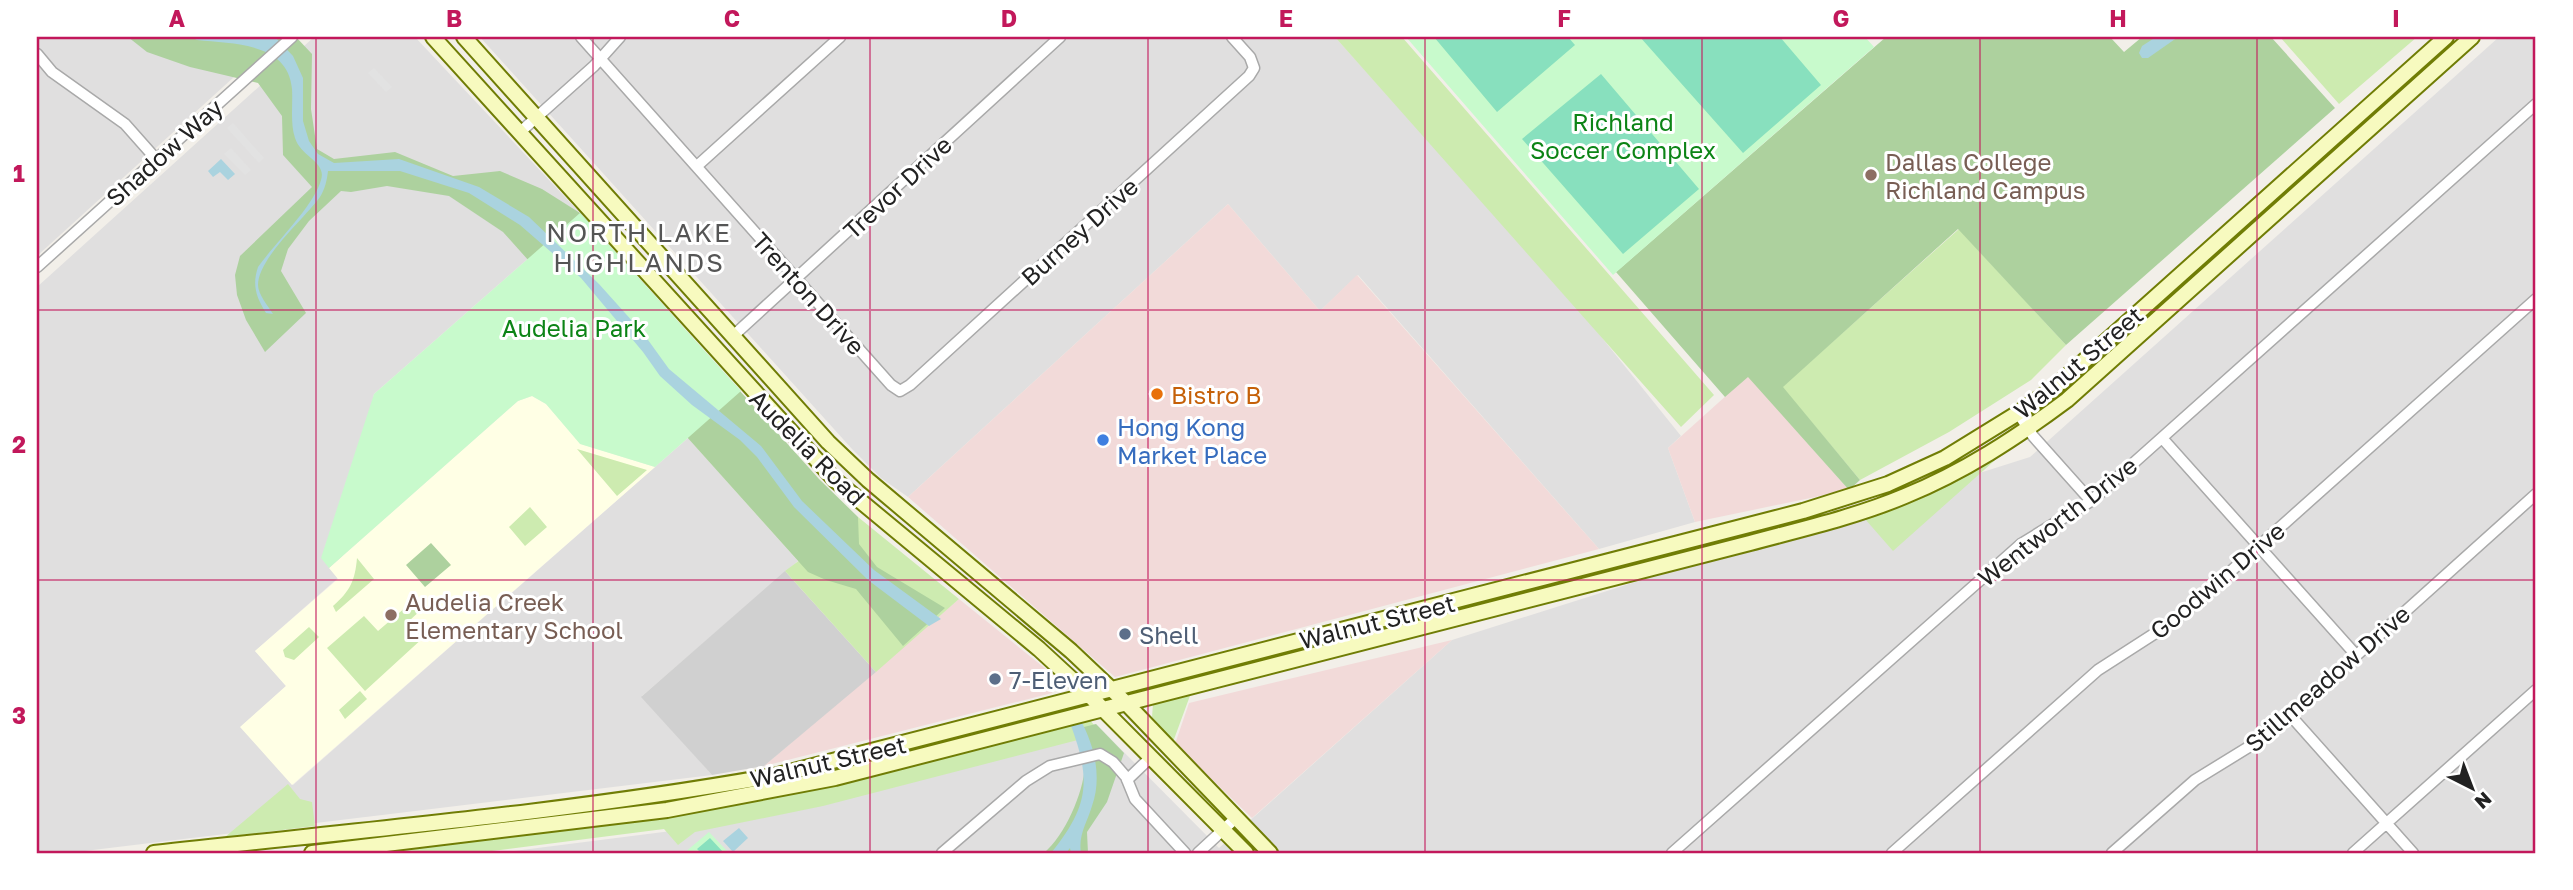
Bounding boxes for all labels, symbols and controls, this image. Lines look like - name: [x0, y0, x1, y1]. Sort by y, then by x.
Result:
- text: A: [169, 4, 186, 32]
- text: B: [446, 4, 462, 32]
- text: C: [724, 4, 740, 32]
- text: D: [1001, 4, 1017, 32]
- text: E: [1279, 4, 1293, 32]
- text: F: [1557, 4, 1571, 32]
- text: G: [1833, 4, 1849, 32]
- text: H: [2109, 4, 2127, 32]
- text: I: [2392, 4, 2400, 32]
- street label: Shadow Way: [100, 92, 228, 212]
- park label: Richland Soccer Complex: [1530, 107, 1716, 164]
- street label: Trevor Drive: [837, 130, 957, 244]
- place label: Dallas College Richland Campus: [1885, 147, 2085, 204]
- text: 1: [13, 159, 25, 187]
- marker: Dallas College Richland Campus: [1863, 167, 1879, 183]
- street label: Burney Drive: [1015, 171, 1143, 291]
- district label: NORTH LAKE HIGHLANDS: [546, 217, 732, 278]
- street label: Trenton Drive: [747, 226, 871, 360]
- street label: Walnut Street: [2008, 300, 2148, 424]
- park label: Audelia Park: [502, 313, 646, 342]
- place label: Bistro B: [1171, 380, 1261, 409]
- street label: Audelia Road: [744, 383, 872, 511]
- marker: Bistro B: [1149, 386, 1165, 402]
- place label: Hong Kong Market Place: [1117, 412, 1267, 469]
- text: 2: [12, 430, 26, 458]
- marker: Hong Kong Market Place: [1095, 432, 1111, 448]
- street label: Wentworth Drive: [1972, 450, 2142, 592]
- street label: Goodwin Drive: [2144, 515, 2290, 645]
- place label: Audelia Creek Elementary School: [405, 587, 623, 644]
- street label: Walnut Street: [1296, 588, 1458, 654]
- street label: Stillmeadow Drive: [2239, 599, 2415, 757]
- marker: Audelia Creek Elementary School: [383, 607, 399, 623]
- place label: Shell: [1139, 620, 1198, 649]
- marker: Shell: [1117, 626, 1133, 642]
- place label: 7-Eleven: [1009, 665, 1108, 694]
- marker: 7-Eleven: [987, 671, 1003, 687]
- text: 3: [12, 701, 26, 729]
- street label: Walnut Street: [747, 729, 909, 793]
- north arrow: [2436, 754, 2506, 824]
- text: N: [2471, 788, 2497, 814]

